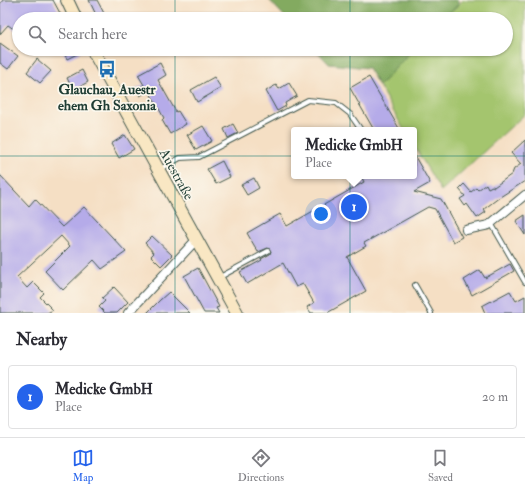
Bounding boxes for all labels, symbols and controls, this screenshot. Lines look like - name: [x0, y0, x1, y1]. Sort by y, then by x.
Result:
- search box: [12, 12, 513, 56]
- icon: search: [26, 23, 48, 45]
- text: Search here: [58, 25, 127, 44]
- bus stop icon: Glauchau, Auestr ehem Gh Saxonia: [97, 59, 117, 79]
- place label: Glauchau, Auestr ehem Gh Saxonia: [58, 81, 157, 114]
- popup: [291, 127, 417, 179]
- text: Medicke GmbH: [305, 136, 403, 155]
- street label: Auestraße: [155, 145, 198, 203]
- text: Place: [305, 155, 332, 171]
- pin: 1: [341, 192, 367, 222]
- your location: [311, 204, 331, 224]
- text: Nearby: [16, 329, 67, 350]
- text: Medicke GmbH: [55, 380, 153, 399]
- text: 1: [28, 389, 32, 405]
- text: 20 m: [482, 389, 508, 405]
- text: Place: [55, 399, 82, 415]
- tab: Map: [72, 447, 94, 484]
- tab: Directions: [238, 447, 284, 484]
- tab: Saved: [428, 447, 453, 484]

